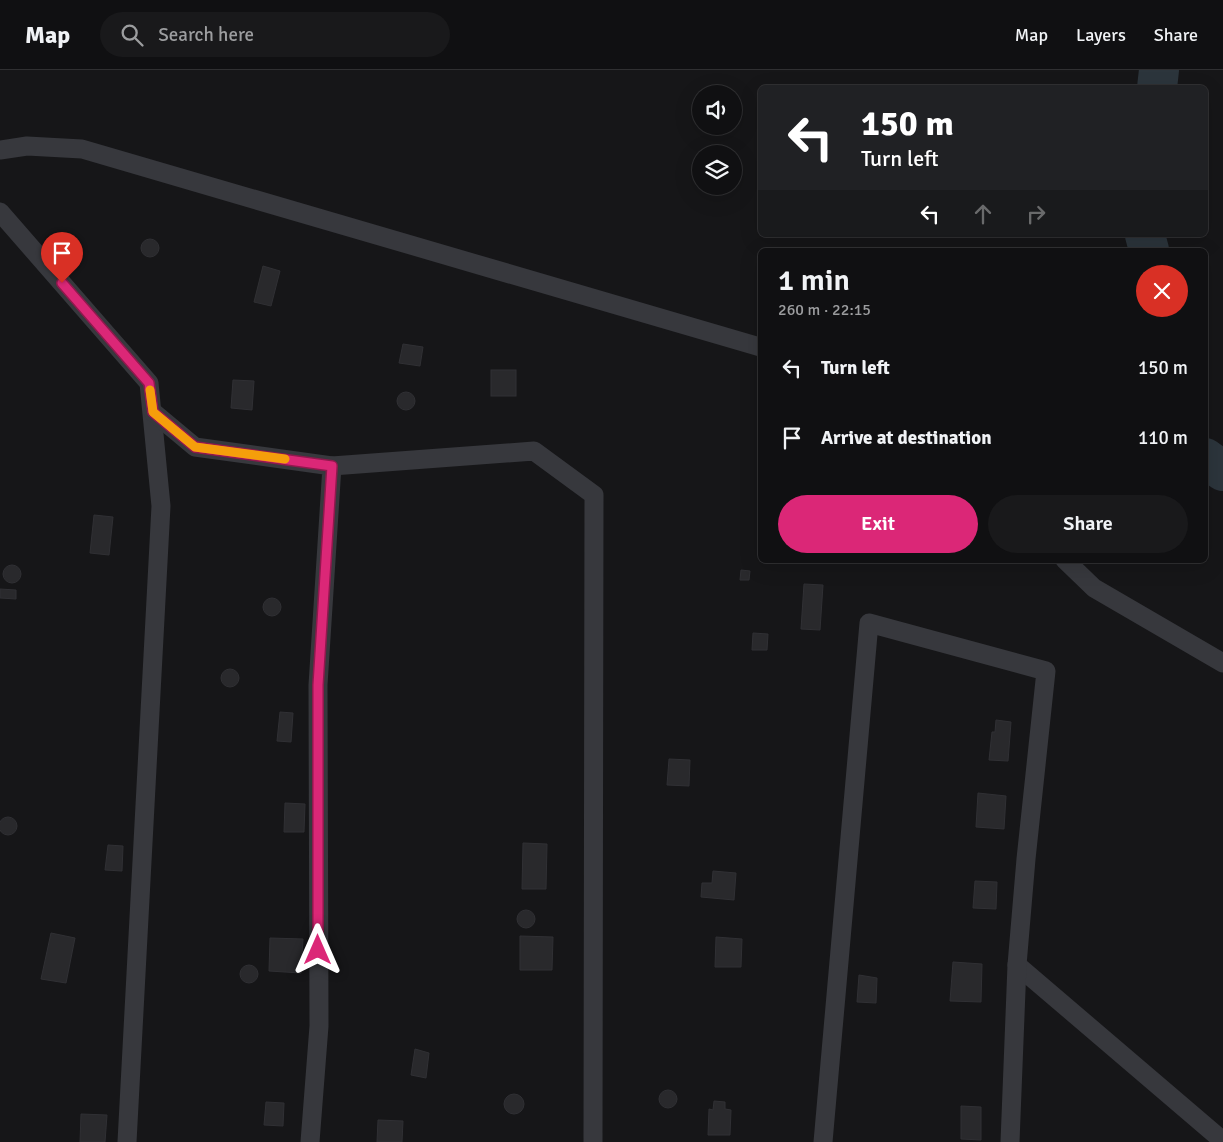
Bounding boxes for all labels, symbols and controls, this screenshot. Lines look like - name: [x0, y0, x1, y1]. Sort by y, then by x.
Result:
- search box: [100, 12, 450, 57]
- text: Map: [25, 20, 70, 50]
- icon: search: [118, 21, 146, 49]
- text: Search here: [158, 23, 254, 47]
- text: Map: [1015, 24, 1048, 46]
- text: Layers: [1076, 24, 1126, 46]
- text: Share: [1154, 24, 1198, 46]
- map controls: [692, 85, 742, 195]
- button: sound: [692, 85, 742, 135]
- text: 150 m: [861, 102, 954, 145]
- icon: left: [778, 105, 843, 170]
- button: layers: [692, 145, 742, 195]
- text: Turn left: [861, 145, 939, 172]
- icon: left: [916, 200, 944, 228]
- icon: ahead: [969, 200, 997, 228]
- icon: right: [1022, 200, 1050, 228]
- pin: [41, 232, 83, 283]
- icon: arrive: [48, 239, 76, 267]
- text: 1 min: [778, 262, 850, 299]
- button: close: [1136, 265, 1188, 317]
- text: 260 m · 22:15: [778, 300, 871, 320]
- icon: left: [778, 354, 806, 382]
- text: Turn left: [821, 356, 890, 380]
- text: 150 m: [1138, 356, 1188, 380]
- icon: arrive: [778, 424, 806, 452]
- text: Arrive at destination: [821, 426, 992, 450]
- text: 110 m: [1138, 426, 1188, 450]
- button: Exit: [778, 495, 978, 553]
- button: Share: [988, 495, 1188, 553]
- position arrow: [291, 923, 343, 975]

